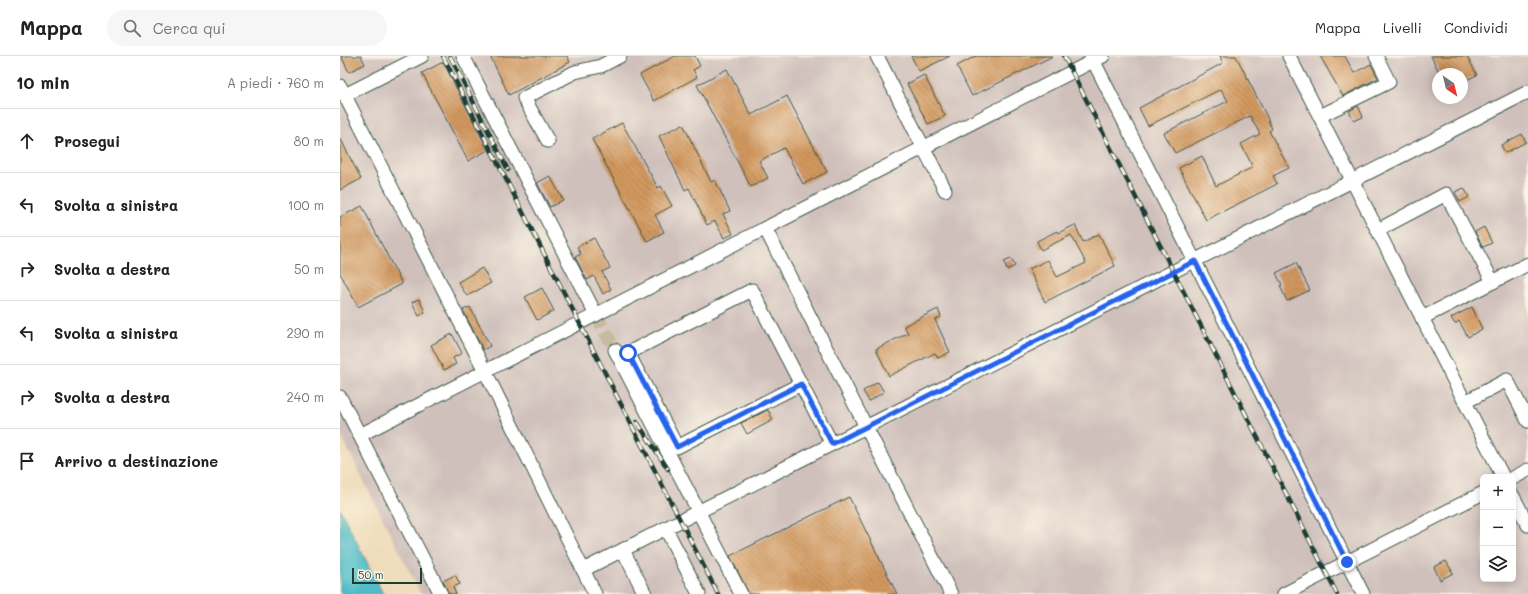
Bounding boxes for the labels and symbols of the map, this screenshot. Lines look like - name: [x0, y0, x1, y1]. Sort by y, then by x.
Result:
- north arrow: [1432, 68, 1468, 104]
- route start: [619, 344, 637, 362]
- route end: [1338, 553, 1356, 571]
- scale bar: [352, 566, 422, 585]

